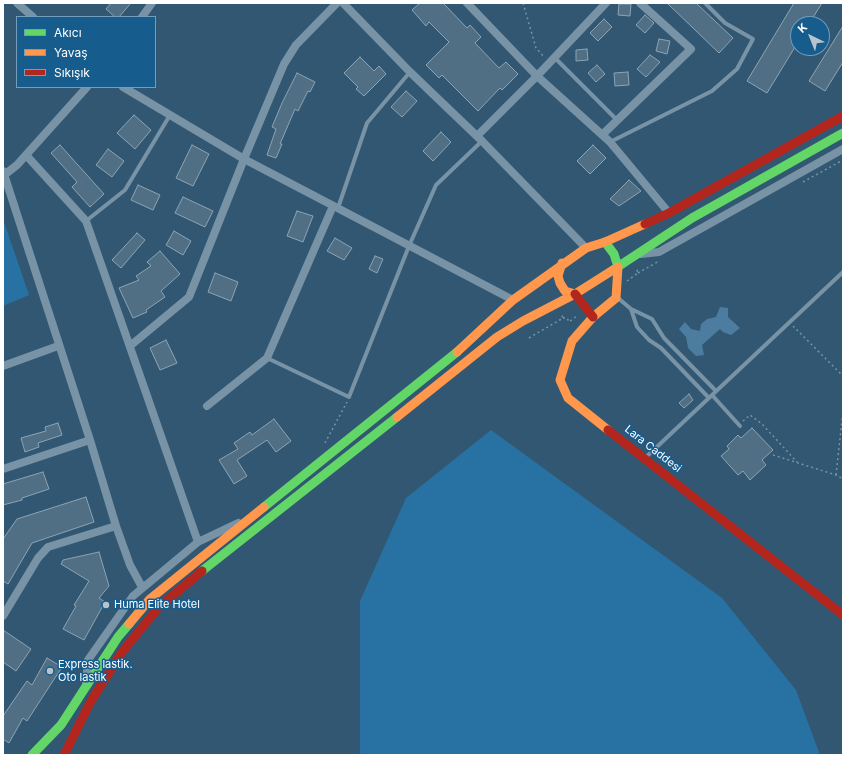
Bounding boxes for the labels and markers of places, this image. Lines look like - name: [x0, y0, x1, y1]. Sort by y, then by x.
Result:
- place label: Huma Elite Hotel: [114, 598, 200, 612]
- marker: Huma Elite Hotel: [101, 600, 111, 610]
- place label: Express lastik. Oto lastik: [58, 658, 133, 684]
- marker: Express lastik. Oto lastik: [45, 666, 55, 676]

